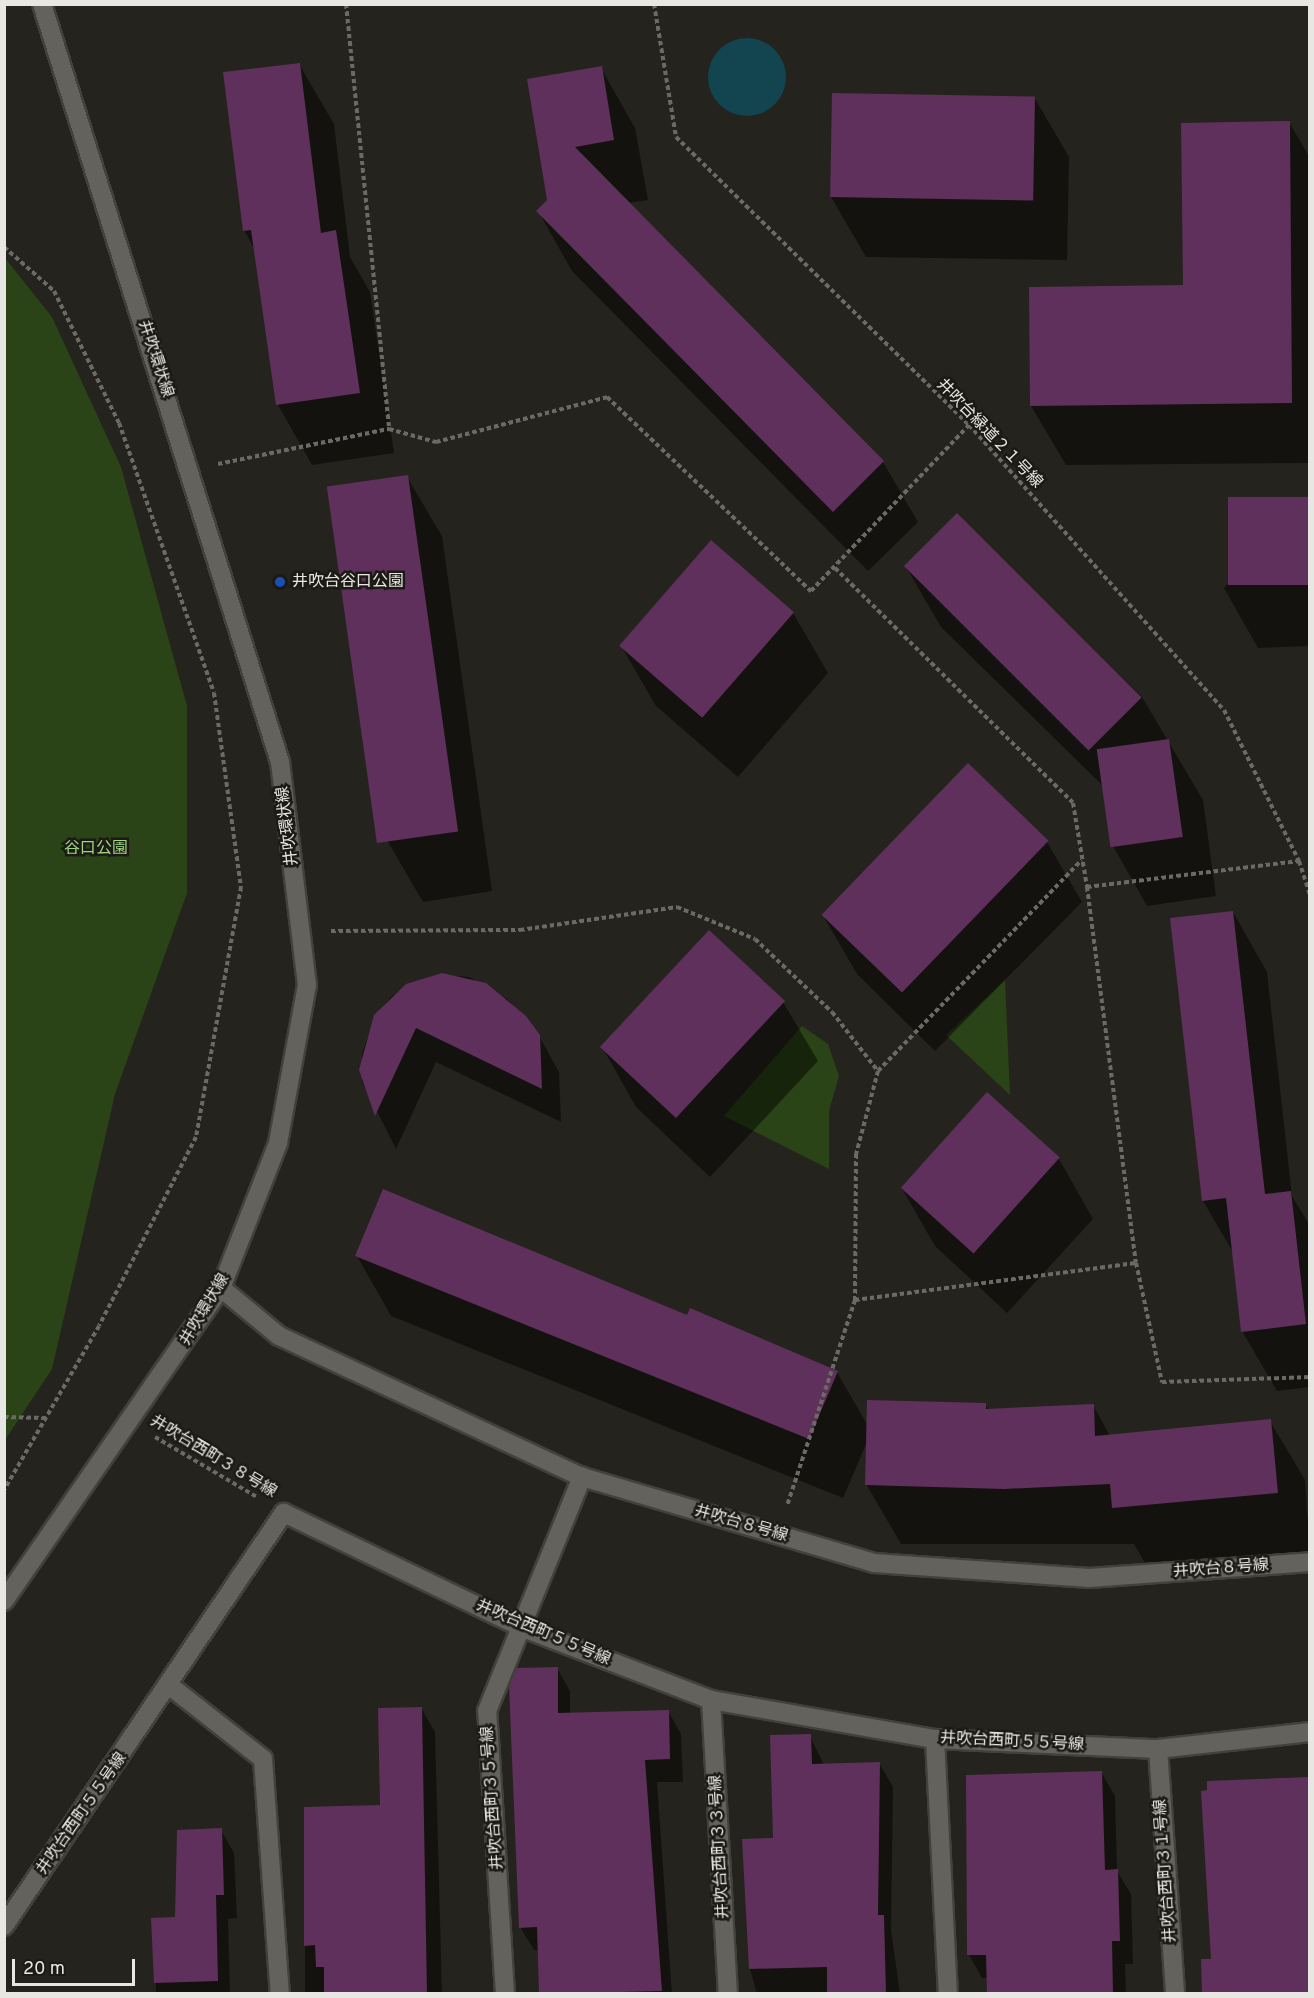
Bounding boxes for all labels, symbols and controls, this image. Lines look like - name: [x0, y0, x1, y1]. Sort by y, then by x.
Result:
- street label: 井吹環状線: [134, 318, 176, 400]
- street label: 井吹台緑道２１号線: [932, 376, 1046, 492]
- place label: 井吹台谷口公園: [292, 572, 404, 592]
- marker: 井吹台谷口公園: [273, 575, 287, 589]
- street label: 井吹環状線: [274, 785, 302, 867]
- park label: 谷口公園: [64, 839, 128, 859]
- street label: 井吹環状線: [176, 1271, 234, 1349]
- street label: 井吹台西町３８号線: [146, 1412, 280, 1502]
- street label: 井吹台８号線: [692, 1502, 790, 1546]
- street label: 井吹台８号線: [1172, 1556, 1270, 1582]
- street label: 井吹台西町５５号線: [473, 1596, 613, 1670]
- street label: 井吹台西町３５号線: [478, 1726, 508, 1870]
- street label: 井吹台西町５５号線: [940, 1729, 1084, 1755]
- street label: 井吹台西町５５号線: [33, 1750, 131, 1878]
- street label: 井吹台西町３３号線: [707, 1775, 733, 1919]
- street label: 井吹台西町３１号線: [1151, 1799, 1181, 1943]
- scale bar: [15, 1947, 138, 1985]
- text: 20 m: [23, 1958, 65, 1981]

